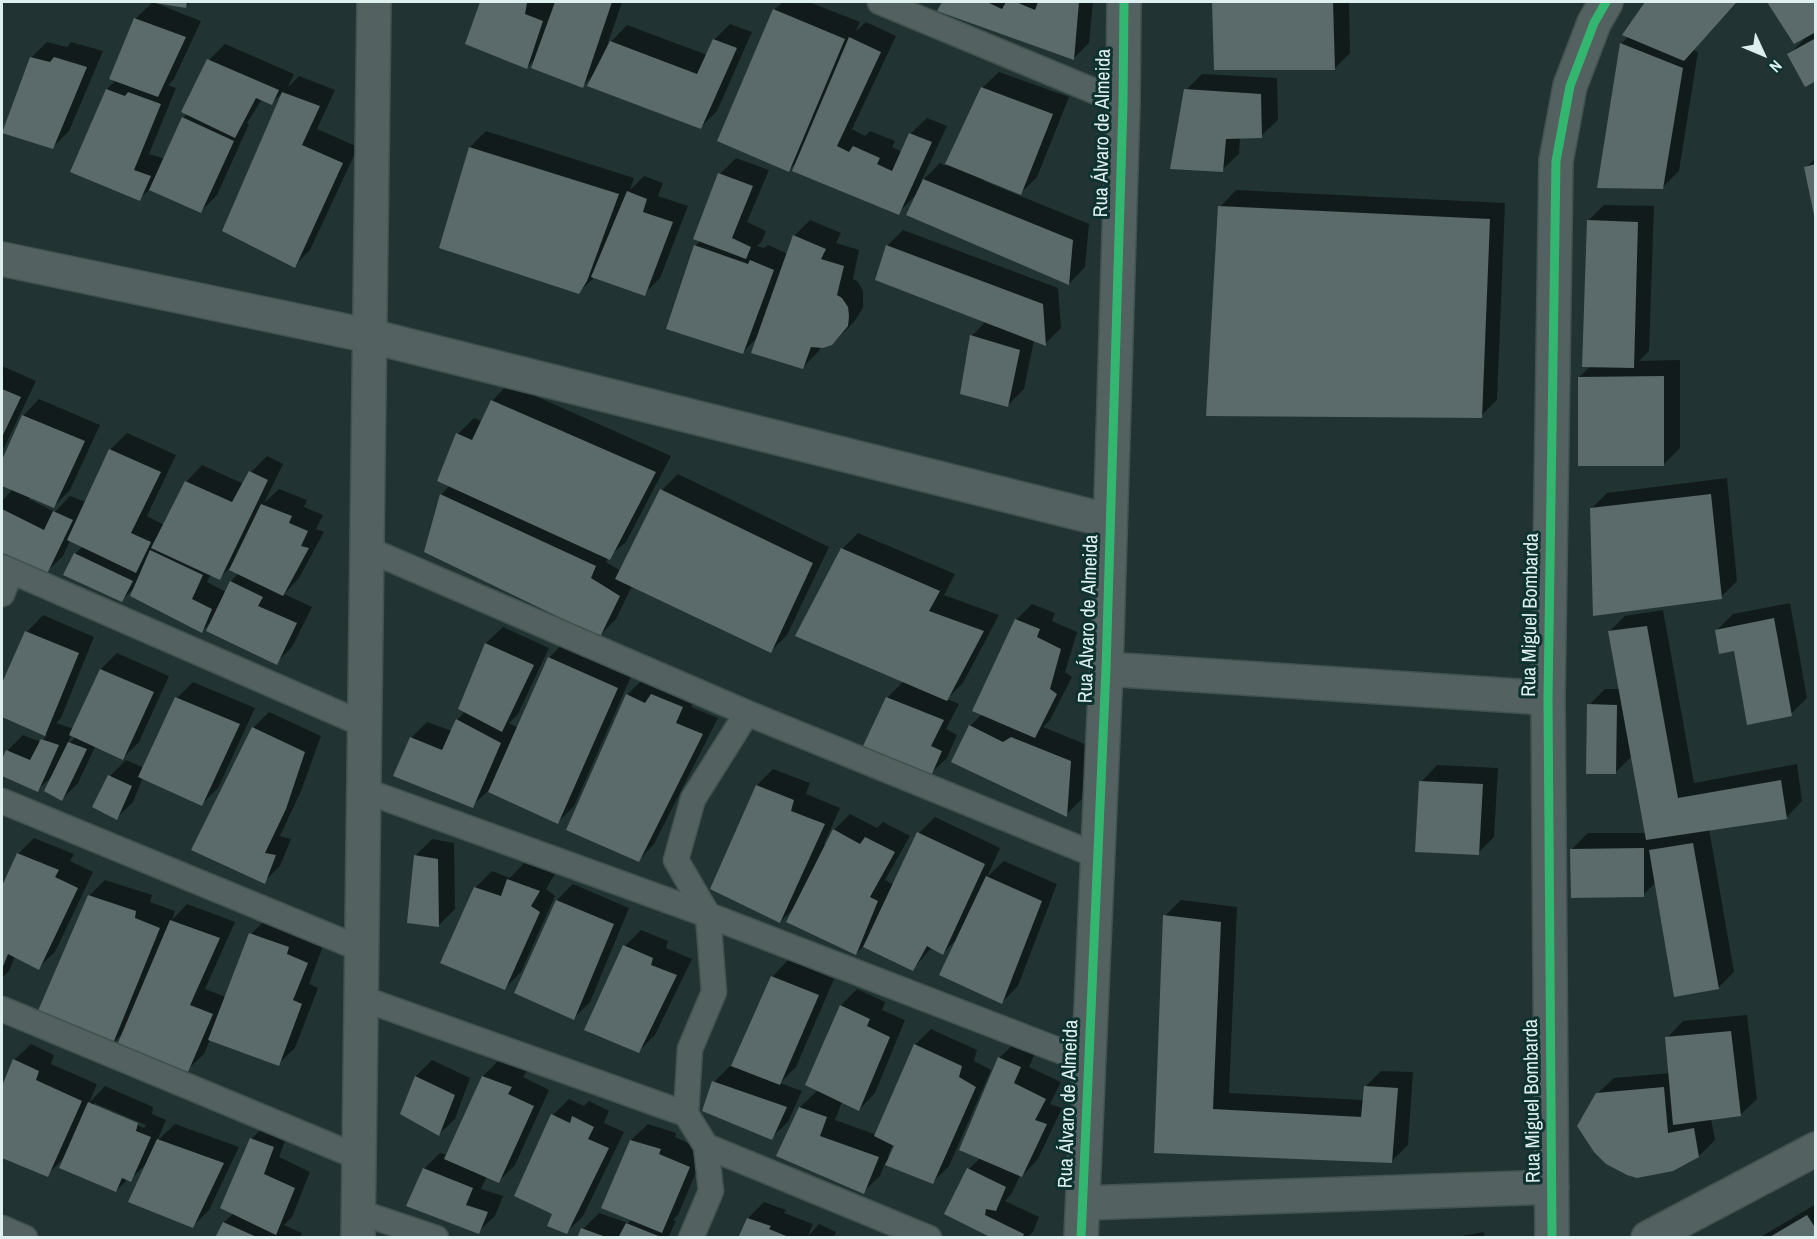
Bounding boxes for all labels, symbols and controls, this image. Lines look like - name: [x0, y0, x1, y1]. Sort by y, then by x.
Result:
- north arrow: [1733, 24, 1793, 84]
- street label: Rua Álvaro de Almeida: [1090, 48, 1116, 218]
- text: N: [1765, 55, 1787, 78]
- street label: Rua Miguel Bombarda: [1518, 533, 1544, 697]
- street label: Rua Álvaro de Almeida: [1074, 534, 1104, 704]
- street label: Rua Álvaro de Almeida: [1054, 1019, 1084, 1189]
- street label: Rua Miguel Bombarda: [1520, 1019, 1546, 1183]

